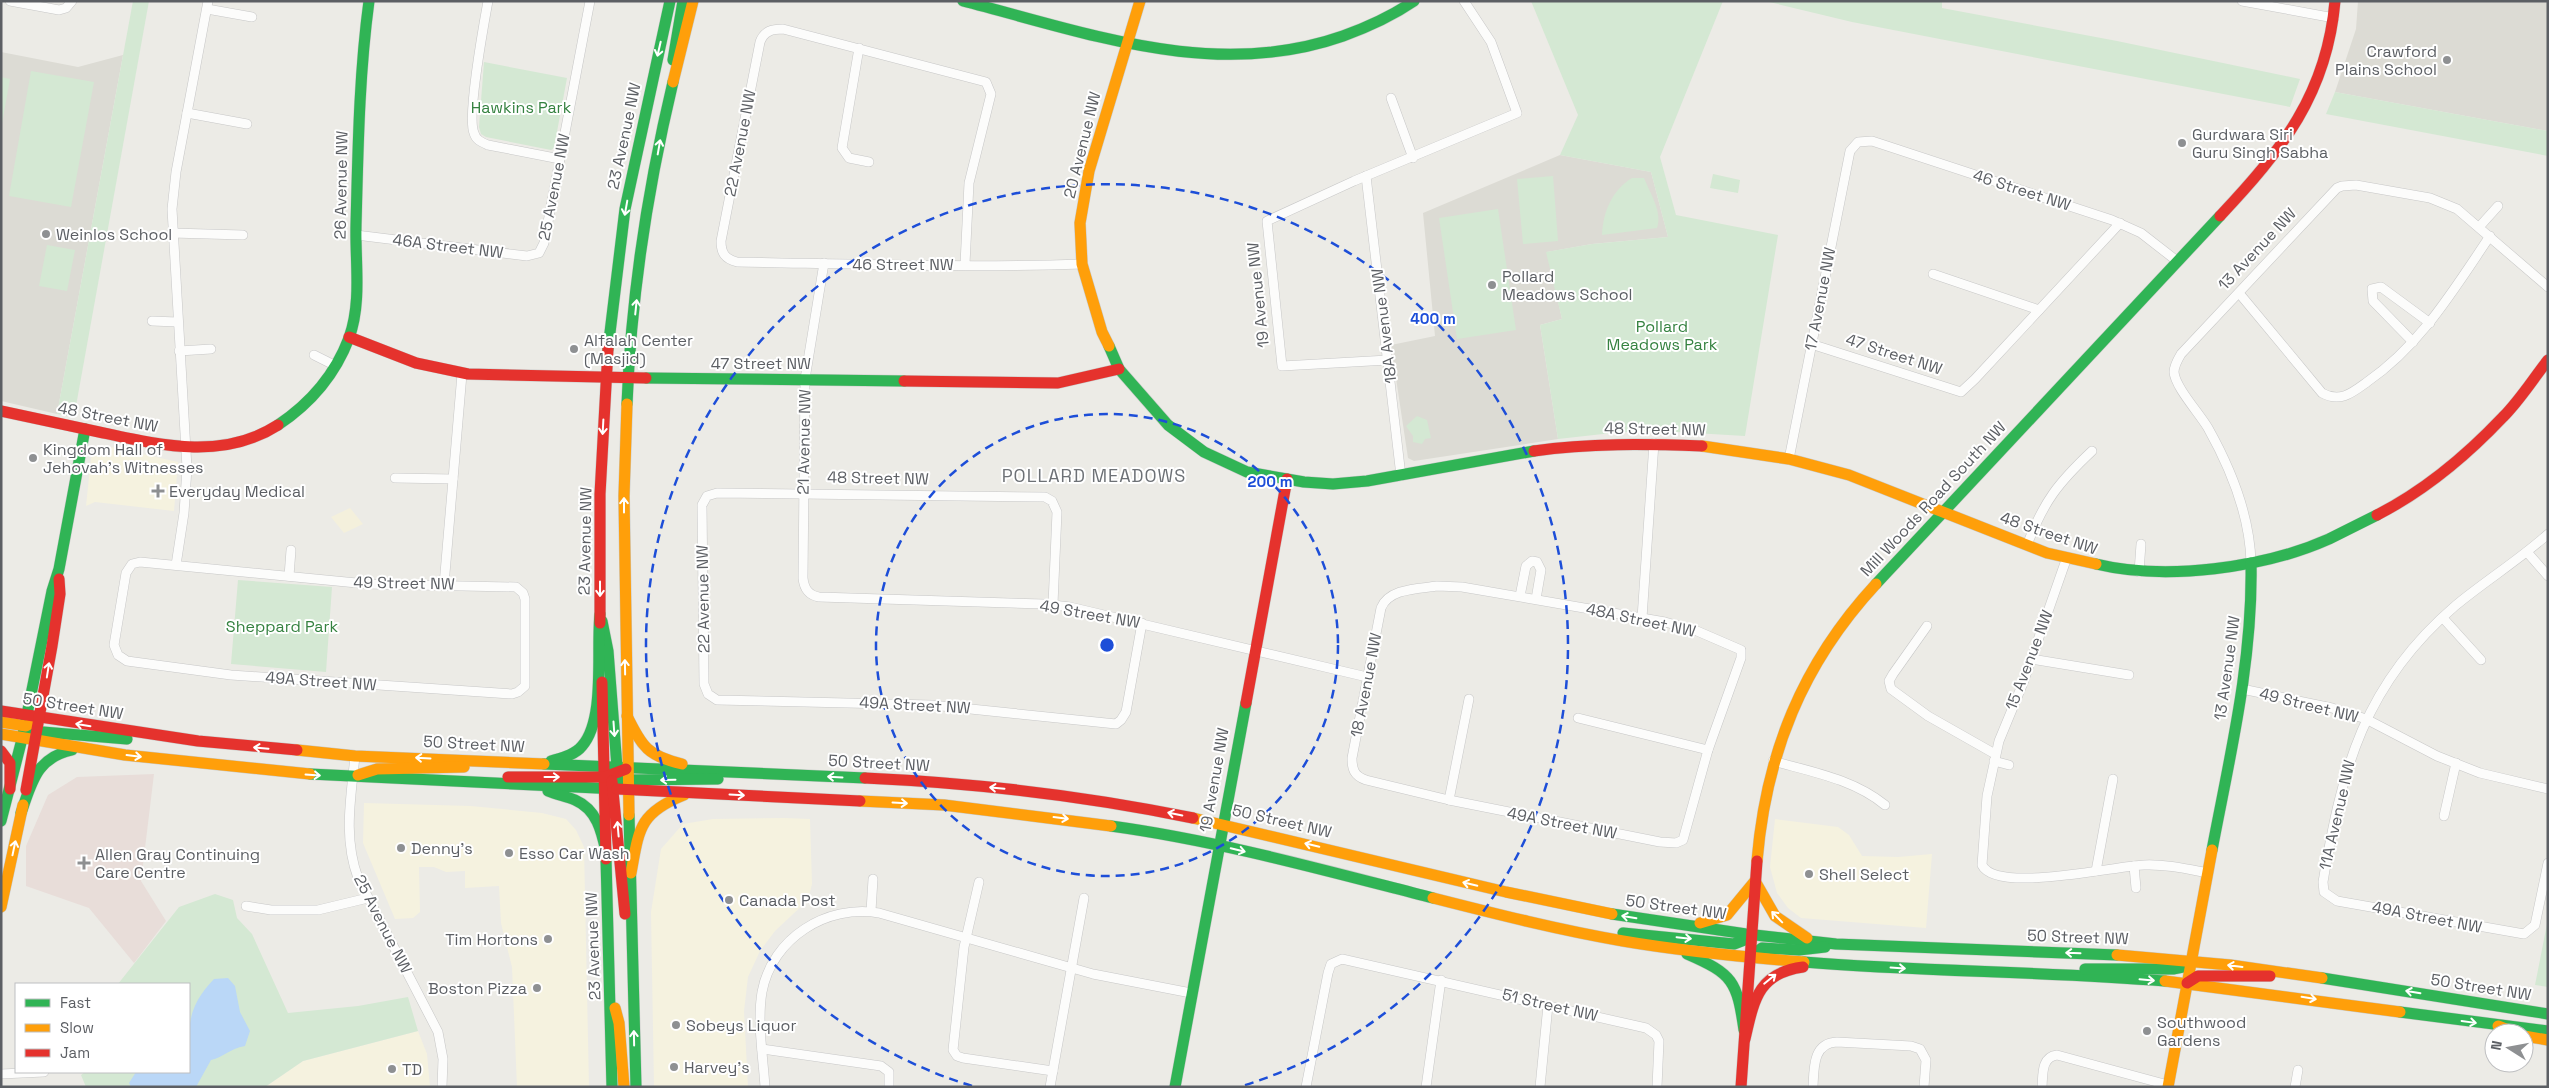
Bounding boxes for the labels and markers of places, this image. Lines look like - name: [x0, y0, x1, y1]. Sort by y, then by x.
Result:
- place label: Crawford Plains School: [2335, 41, 2437, 80]
- marker: Crawford Plains School: [2441, 54, 2453, 66]
- place label: Gurdwara Siri Guru Singh Sabha: [2192, 124, 2328, 163]
- marker: Gurdwara Siri Guru Singh Sabha: [2176, 137, 2188, 149]
- place label: Weinlos School: [56, 224, 172, 245]
- marker: Weinlos School: [40, 228, 52, 240]
- place label: Pollard Meadows School: [1502, 266, 1632, 305]
- marker: Pollard Meadows School: [1486, 279, 1498, 291]
- place label: Alfalah Center (Masjid): [584, 330, 693, 369]
- marker: Alfalah Center (Masjid): [568, 343, 580, 355]
- place label: Kingdom Hall of Jehovah's Witnesses: [43, 439, 204, 478]
- marker: Kingdom Hall of Jehovah's Witnesses: [27, 452, 39, 464]
- place label: Everyday Medical: [169, 481, 305, 502]
- marker: Everyday Medical: [151, 484, 165, 498]
- centre of rings: [1098, 636, 1116, 654]
- place label: Denny's: [411, 838, 473, 859]
- marker: Denny's: [395, 842, 407, 854]
- place label: Esso Car Wash: [519, 843, 630, 864]
- place label: Allen Gray Continuing Care Centre: [95, 844, 260, 883]
- marker: Esso Car Wash: [503, 847, 515, 859]
- marker: Allen Gray Continuing Care Centre: [77, 856, 91, 870]
- place label: Shell Select: [1819, 864, 1909, 885]
- marker: Shell Select: [1803, 868, 1815, 880]
- place label: Canada Post: [739, 890, 836, 911]
- marker: Canada Post: [723, 894, 735, 906]
- place label: Tim Hortons: [445, 929, 538, 950]
- marker: Tim Hortons: [542, 933, 554, 945]
- place label: Boston Pizza: [428, 978, 527, 999]
- marker: Boston Pizza: [531, 982, 543, 994]
- place label: Southwood Gardens: [2157, 1012, 2246, 1051]
- place label: Sobeys Liquor: [686, 1015, 796, 1036]
- marker: Sobeys Liquor: [670, 1019, 682, 1031]
- marker: Southwood Gardens: [2141, 1025, 2153, 1037]
- place label: Harvey's: [684, 1057, 750, 1078]
- place label: TD: [402, 1059, 422, 1080]
- marker: Harvey's: [668, 1061, 680, 1073]
- marker: TD: [386, 1063, 398, 1075]

